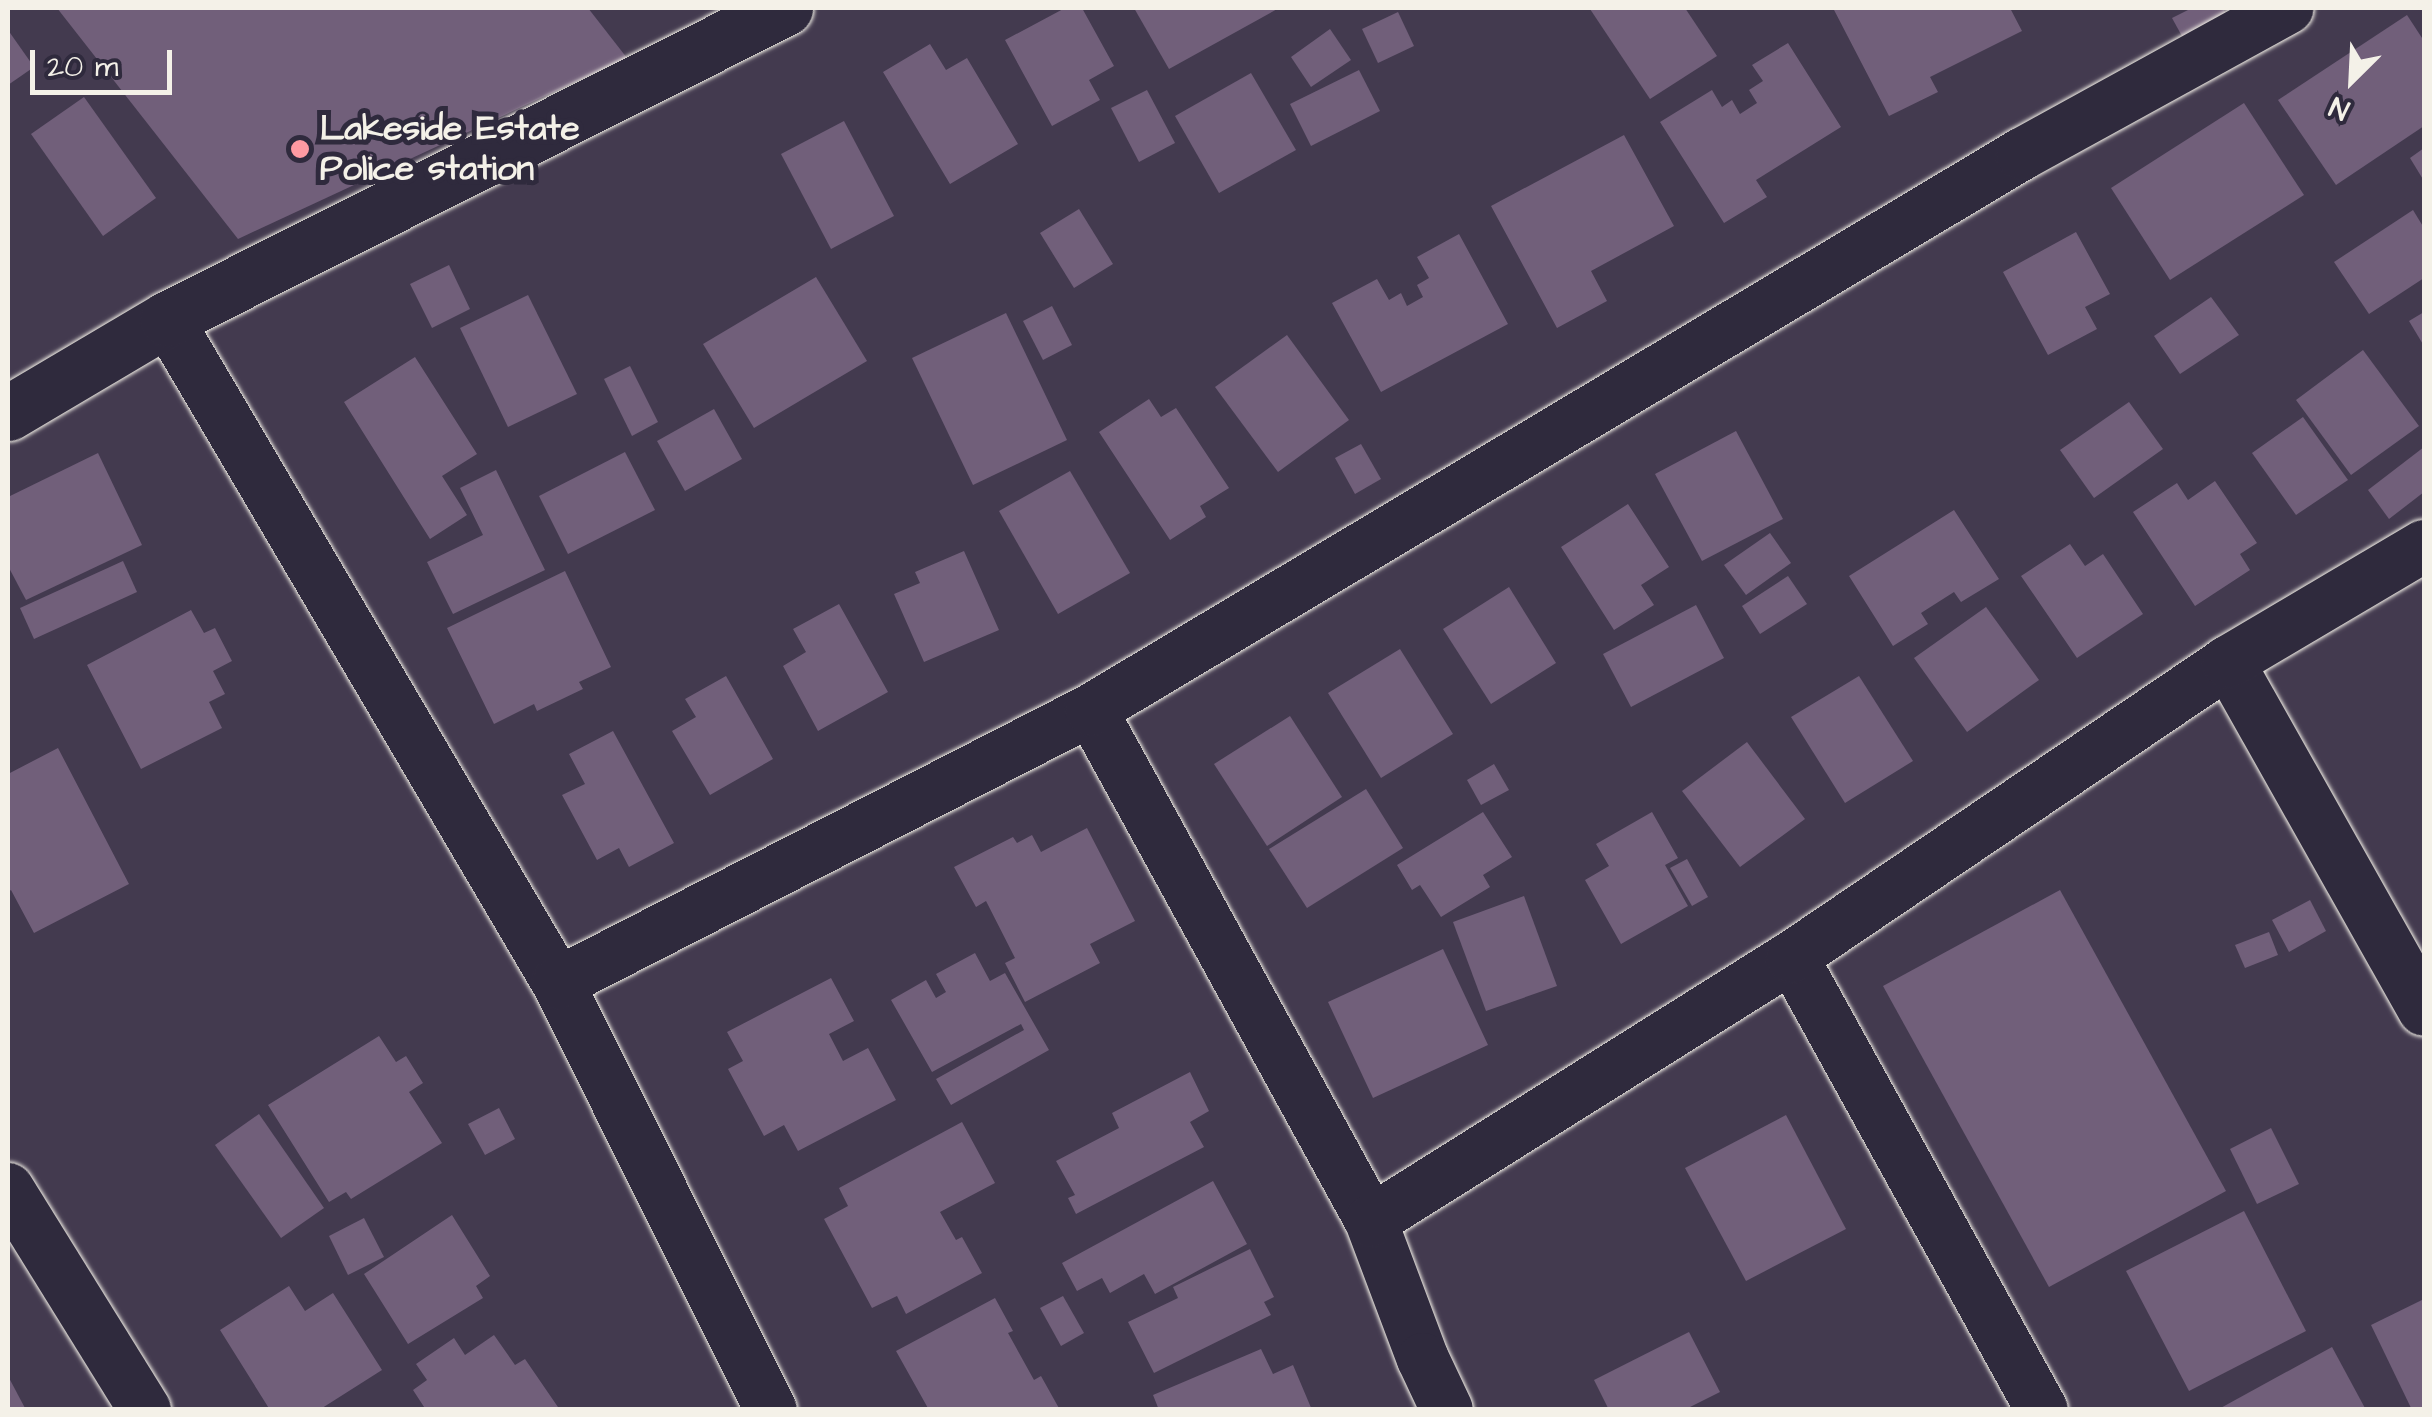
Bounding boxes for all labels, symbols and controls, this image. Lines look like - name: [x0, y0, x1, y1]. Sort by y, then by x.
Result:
- scale bar: [35, 30, 178, 92]
- north arrow: [2302, 30, 2402, 130]
- text: 20 m: [47, 46, 118, 88]
- text: N: [2324, 86, 2356, 129]
- place label: Lakeside Estate Police station: [320, 108, 580, 190]
- marker: Lakeside Estate Police station: [289, 138, 311, 160]

